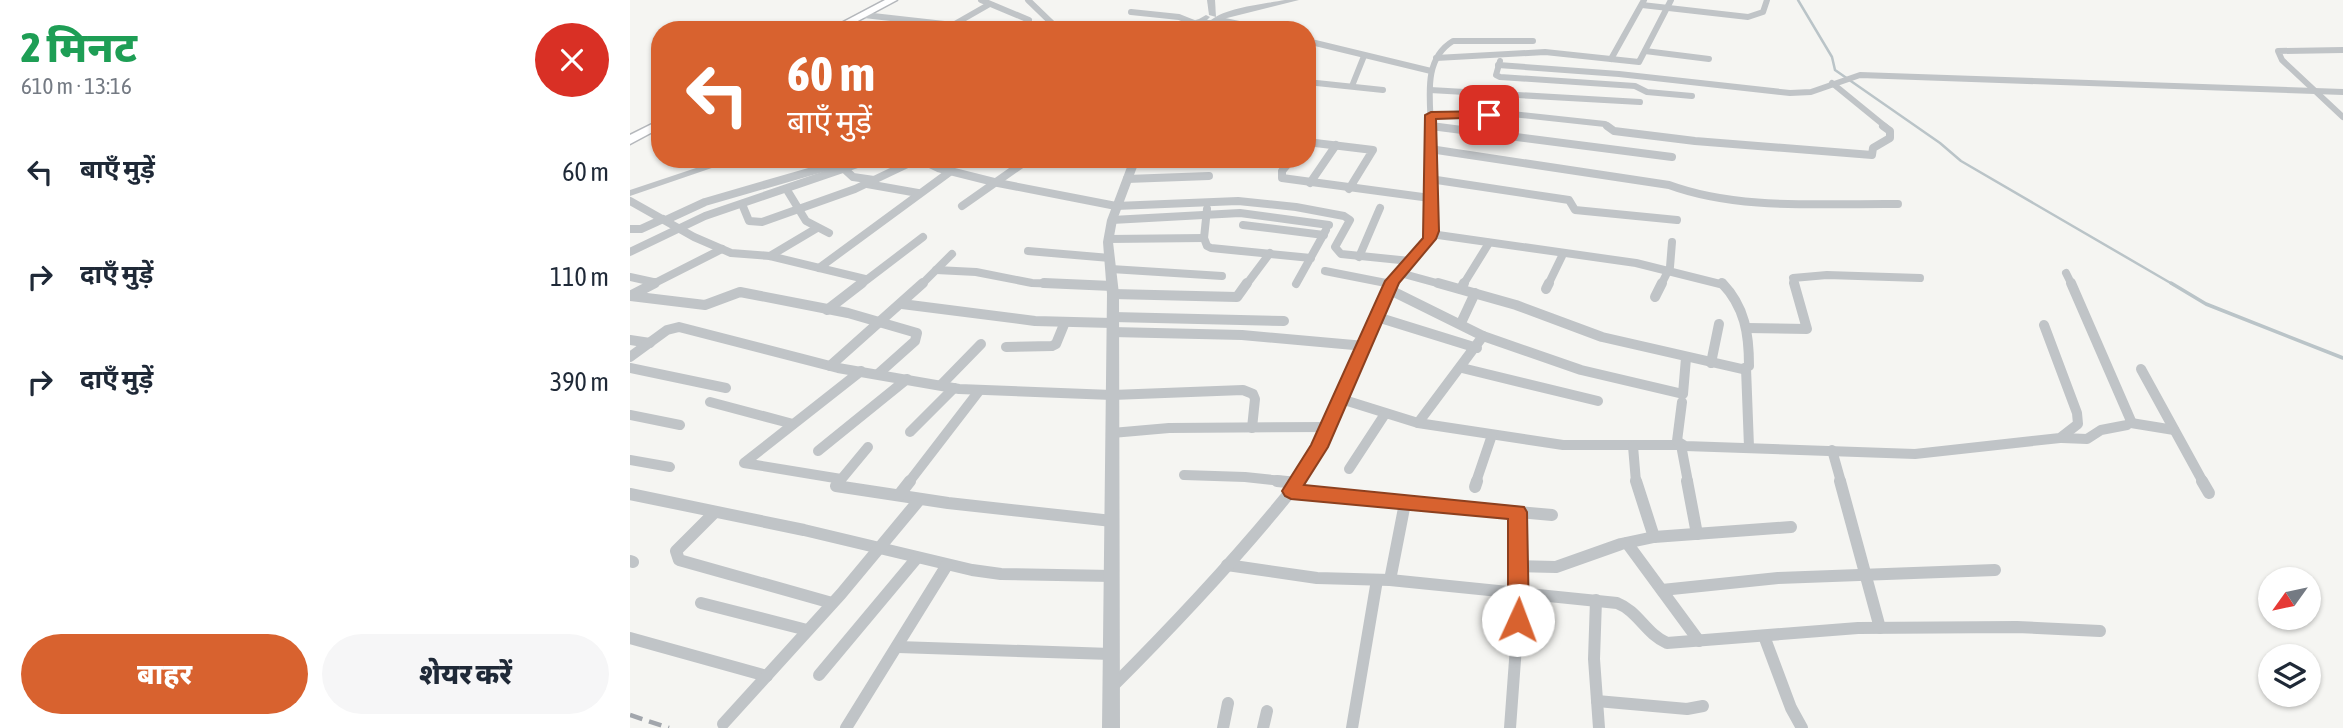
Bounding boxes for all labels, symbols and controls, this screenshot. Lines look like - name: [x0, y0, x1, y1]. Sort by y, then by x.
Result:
- text: 2 मिनट: [21, 23, 137, 71]
- button: close: [535, 23, 609, 97]
- text: 60 m: [787, 45, 875, 101]
- icon: left: [672, 49, 763, 140]
- text: 610 m · 13:16: [21, 73, 132, 99]
- pin: [1459, 85, 1519, 145]
- icon: arrive: [1470, 96, 1508, 134]
- text: बाएँ मुड़ें: [787, 103, 872, 140]
- icon: left: [21, 153, 59, 191]
- text: बाएँ मुड़ें: [80, 154, 155, 184]
- text: 60 m: [562, 157, 609, 187]
- icon: right: [21, 258, 59, 296]
- text: दाएँ मुड़ें: [80, 259, 153, 289]
- text: 110 m: [550, 262, 609, 292]
- icon: right: [21, 363, 59, 401]
- text: दाएँ मुड़ें: [80, 364, 153, 394]
- text: 390 m: [550, 367, 609, 397]
- north arrow: [2258, 567, 2320, 630]
- map controls: [2258, 567, 2321, 707]
- position arrow: [1481, 583, 1555, 657]
- button: बाहर: [21, 634, 308, 714]
- button: शेयर करें: [322, 634, 609, 714]
- button: layers: [2258, 644, 2321, 707]

